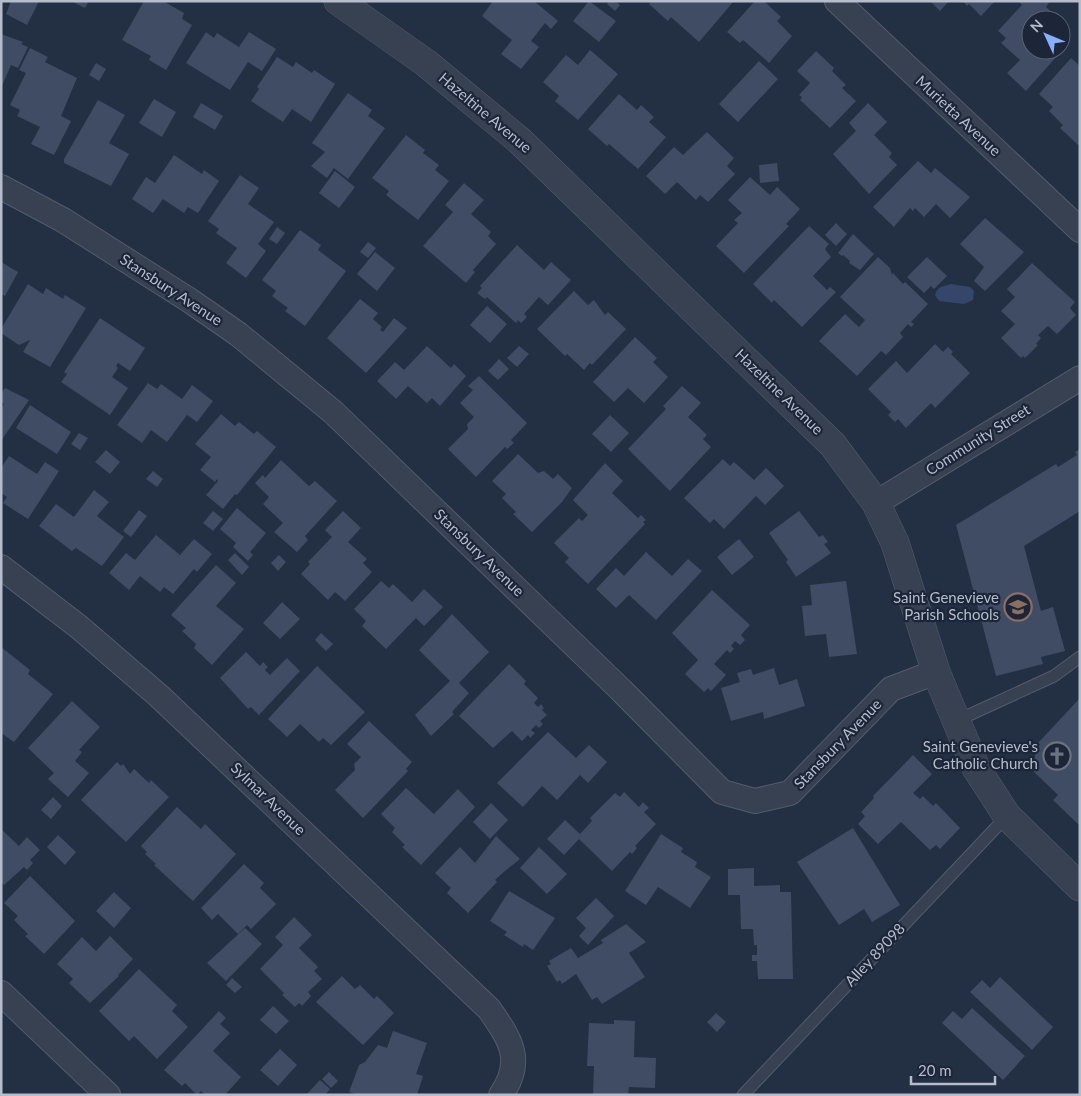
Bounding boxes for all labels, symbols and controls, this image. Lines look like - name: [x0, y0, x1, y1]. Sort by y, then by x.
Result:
- north arrow: [1021, 10, 1071, 60]
- text: N: [1026, 16, 1046, 35]
- street label: Hazeltine Avenue: [436, 68, 536, 156]
- street label: Murietta Avenue: [912, 71, 1005, 159]
- street label: Stansbury Avenue: [117, 249, 226, 329]
- street label: Hazeltine Avenue: [732, 345, 827, 438]
- street label: Community Street: [922, 400, 1033, 478]
- street label: Stansbury Avenue: [431, 505, 528, 600]
- place label: Saint Genevieve Parish Schools: [893, 588, 999, 623]
- school or university icon: Saint Genevieve Parish Schools: [1003, 592, 1033, 622]
- street label: Stansbury Avenue: [790, 695, 885, 792]
- place label: Saint Genevieve's Catholic Church: [923, 737, 1038, 772]
- church icon: Saint Genevieve's Catholic Church: [1042, 741, 1072, 771]
- street label: Sylmar Avenue: [228, 758, 310, 838]
- street label: Alley 89098: [841, 919, 908, 990]
- scale bar: [911, 1054, 995, 1086]
- text: 20 m: [918, 1061, 952, 1079]

